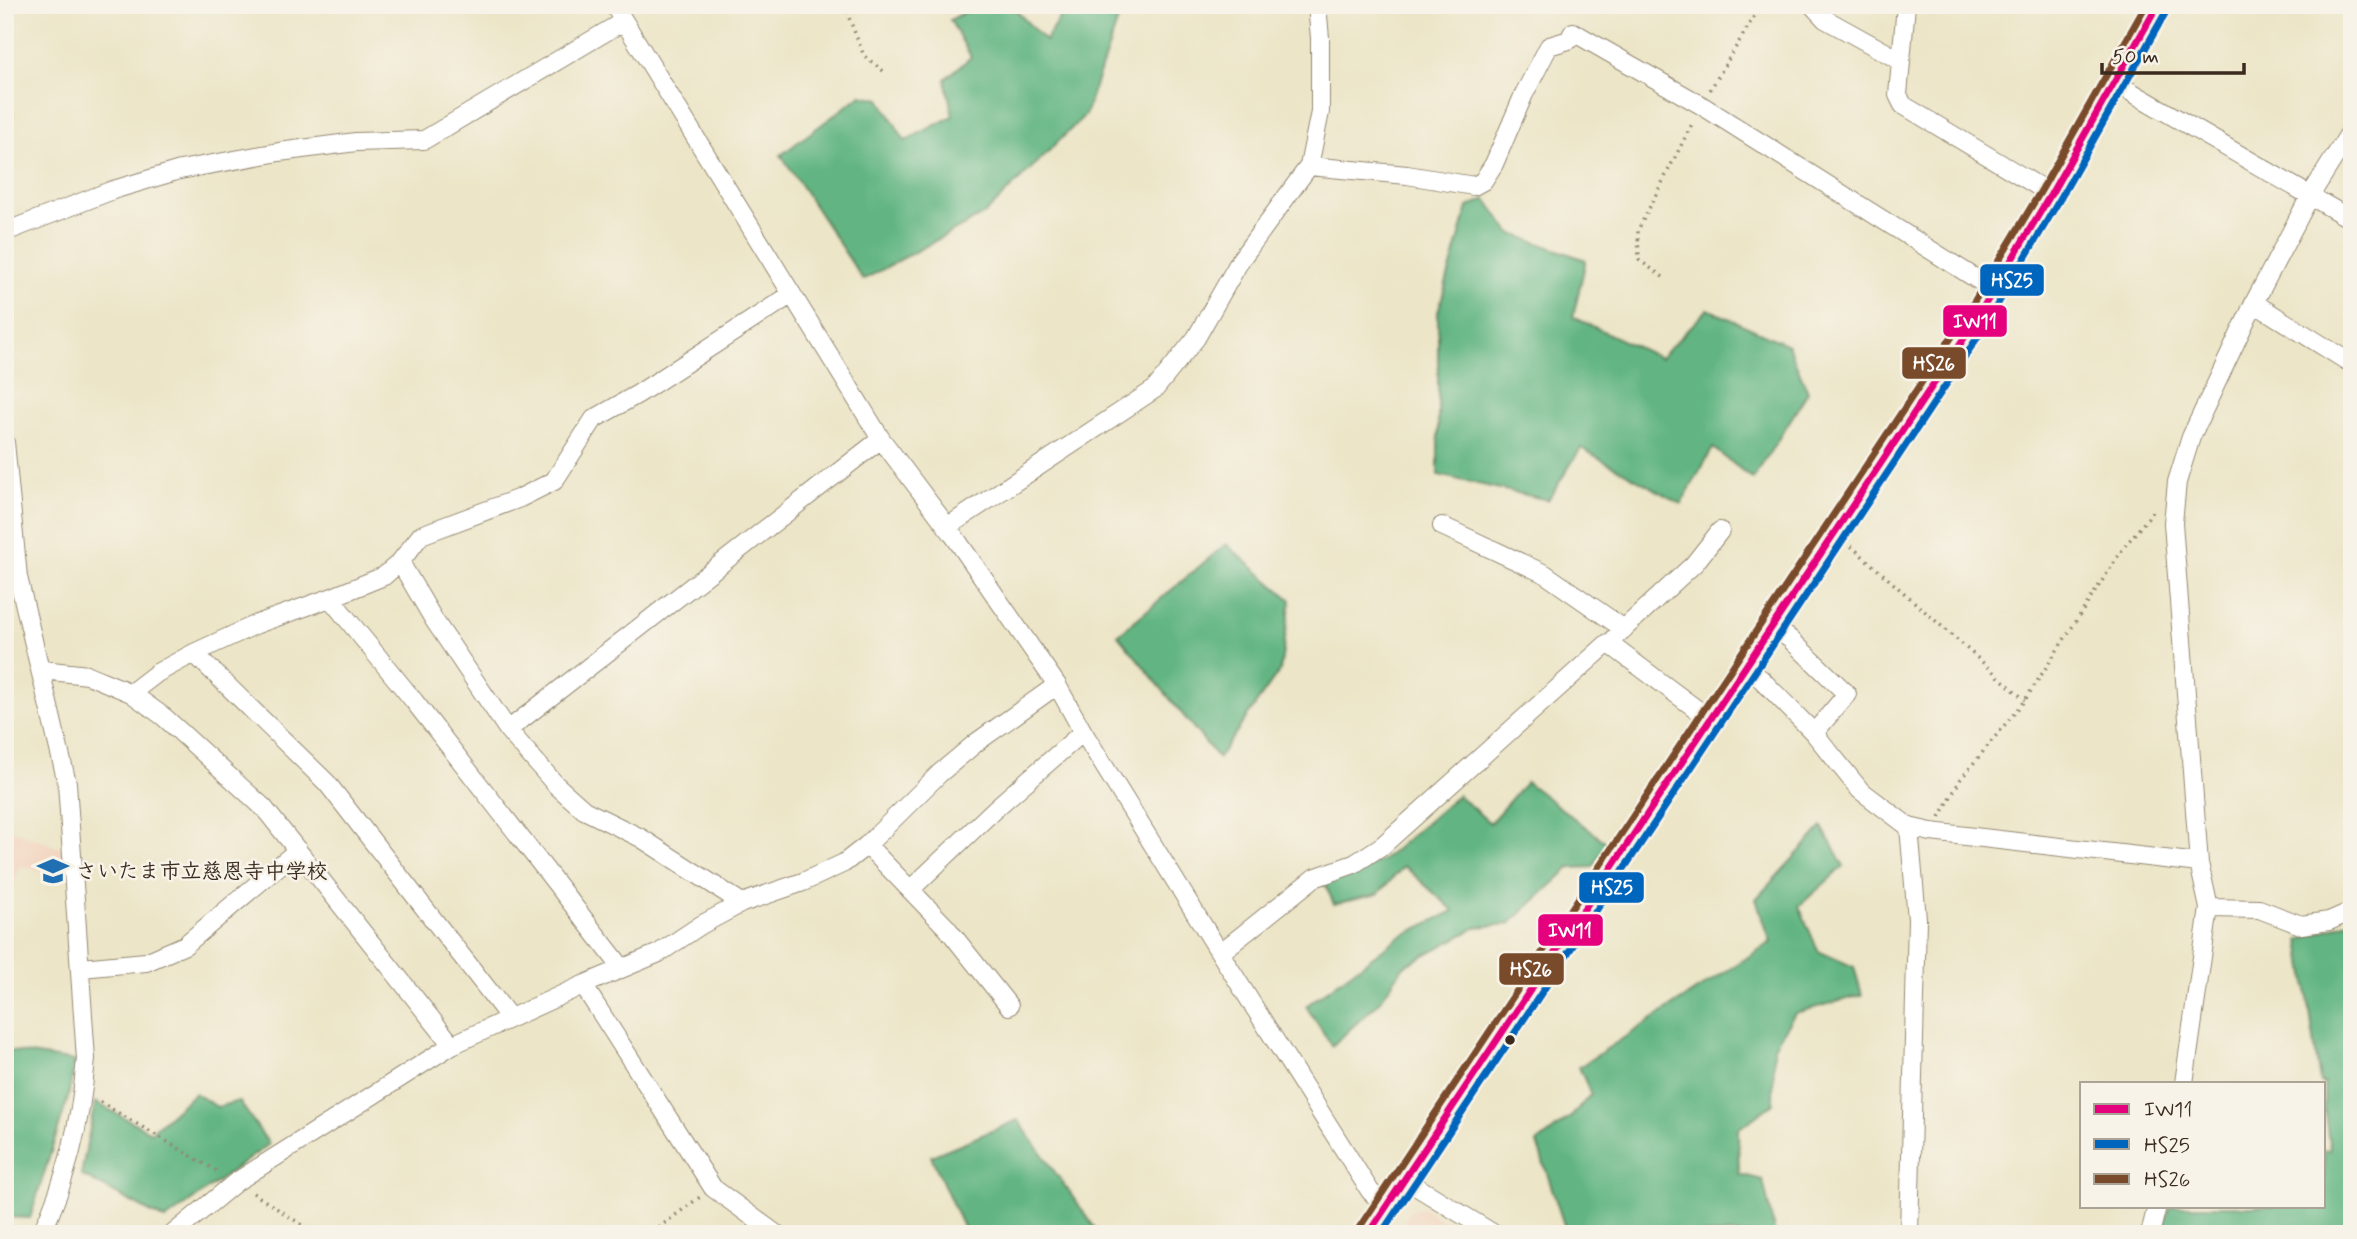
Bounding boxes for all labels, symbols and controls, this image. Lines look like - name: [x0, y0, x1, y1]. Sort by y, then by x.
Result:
- scale bar: [2102, 32, 2243, 76]
- text: 50 m: [2112, 43, 2159, 71]
- line badge: HS25: [1979, 263, 2045, 297]
- text: HS25: [1991, 269, 2033, 294]
- line badge: IW11: [1942, 304, 2008, 338]
- text: IW11: [1953, 310, 1997, 335]
- line badge: HS26: [1901, 346, 1967, 380]
- text: HS26: [1913, 352, 1955, 377]
- school or university icon: さいたま市立慈恩寺中学校: [36, 854, 70, 888]
- place label: さいたま市立慈恩寺中学校: [76, 858, 328, 886]
- line badge: HS25: [1578, 871, 1645, 904]
- text: HS25: [1591, 876, 1633, 901]
- line badge: IW11: [1537, 913, 1604, 947]
- text: IW11: [1548, 919, 1592, 944]
- line badge: HS26: [1498, 952, 1565, 986]
- text: HS26: [1510, 958, 1552, 983]
- unlabelled marker: [1503, 1033, 1517, 1047]
- legend: [2080, 1082, 2326, 1208]
- text: IW11: [2144, 1096, 2193, 1124]
- text: HS25: [2144, 1132, 2190, 1160]
- text: HS26: [2144, 1166, 2190, 1194]

